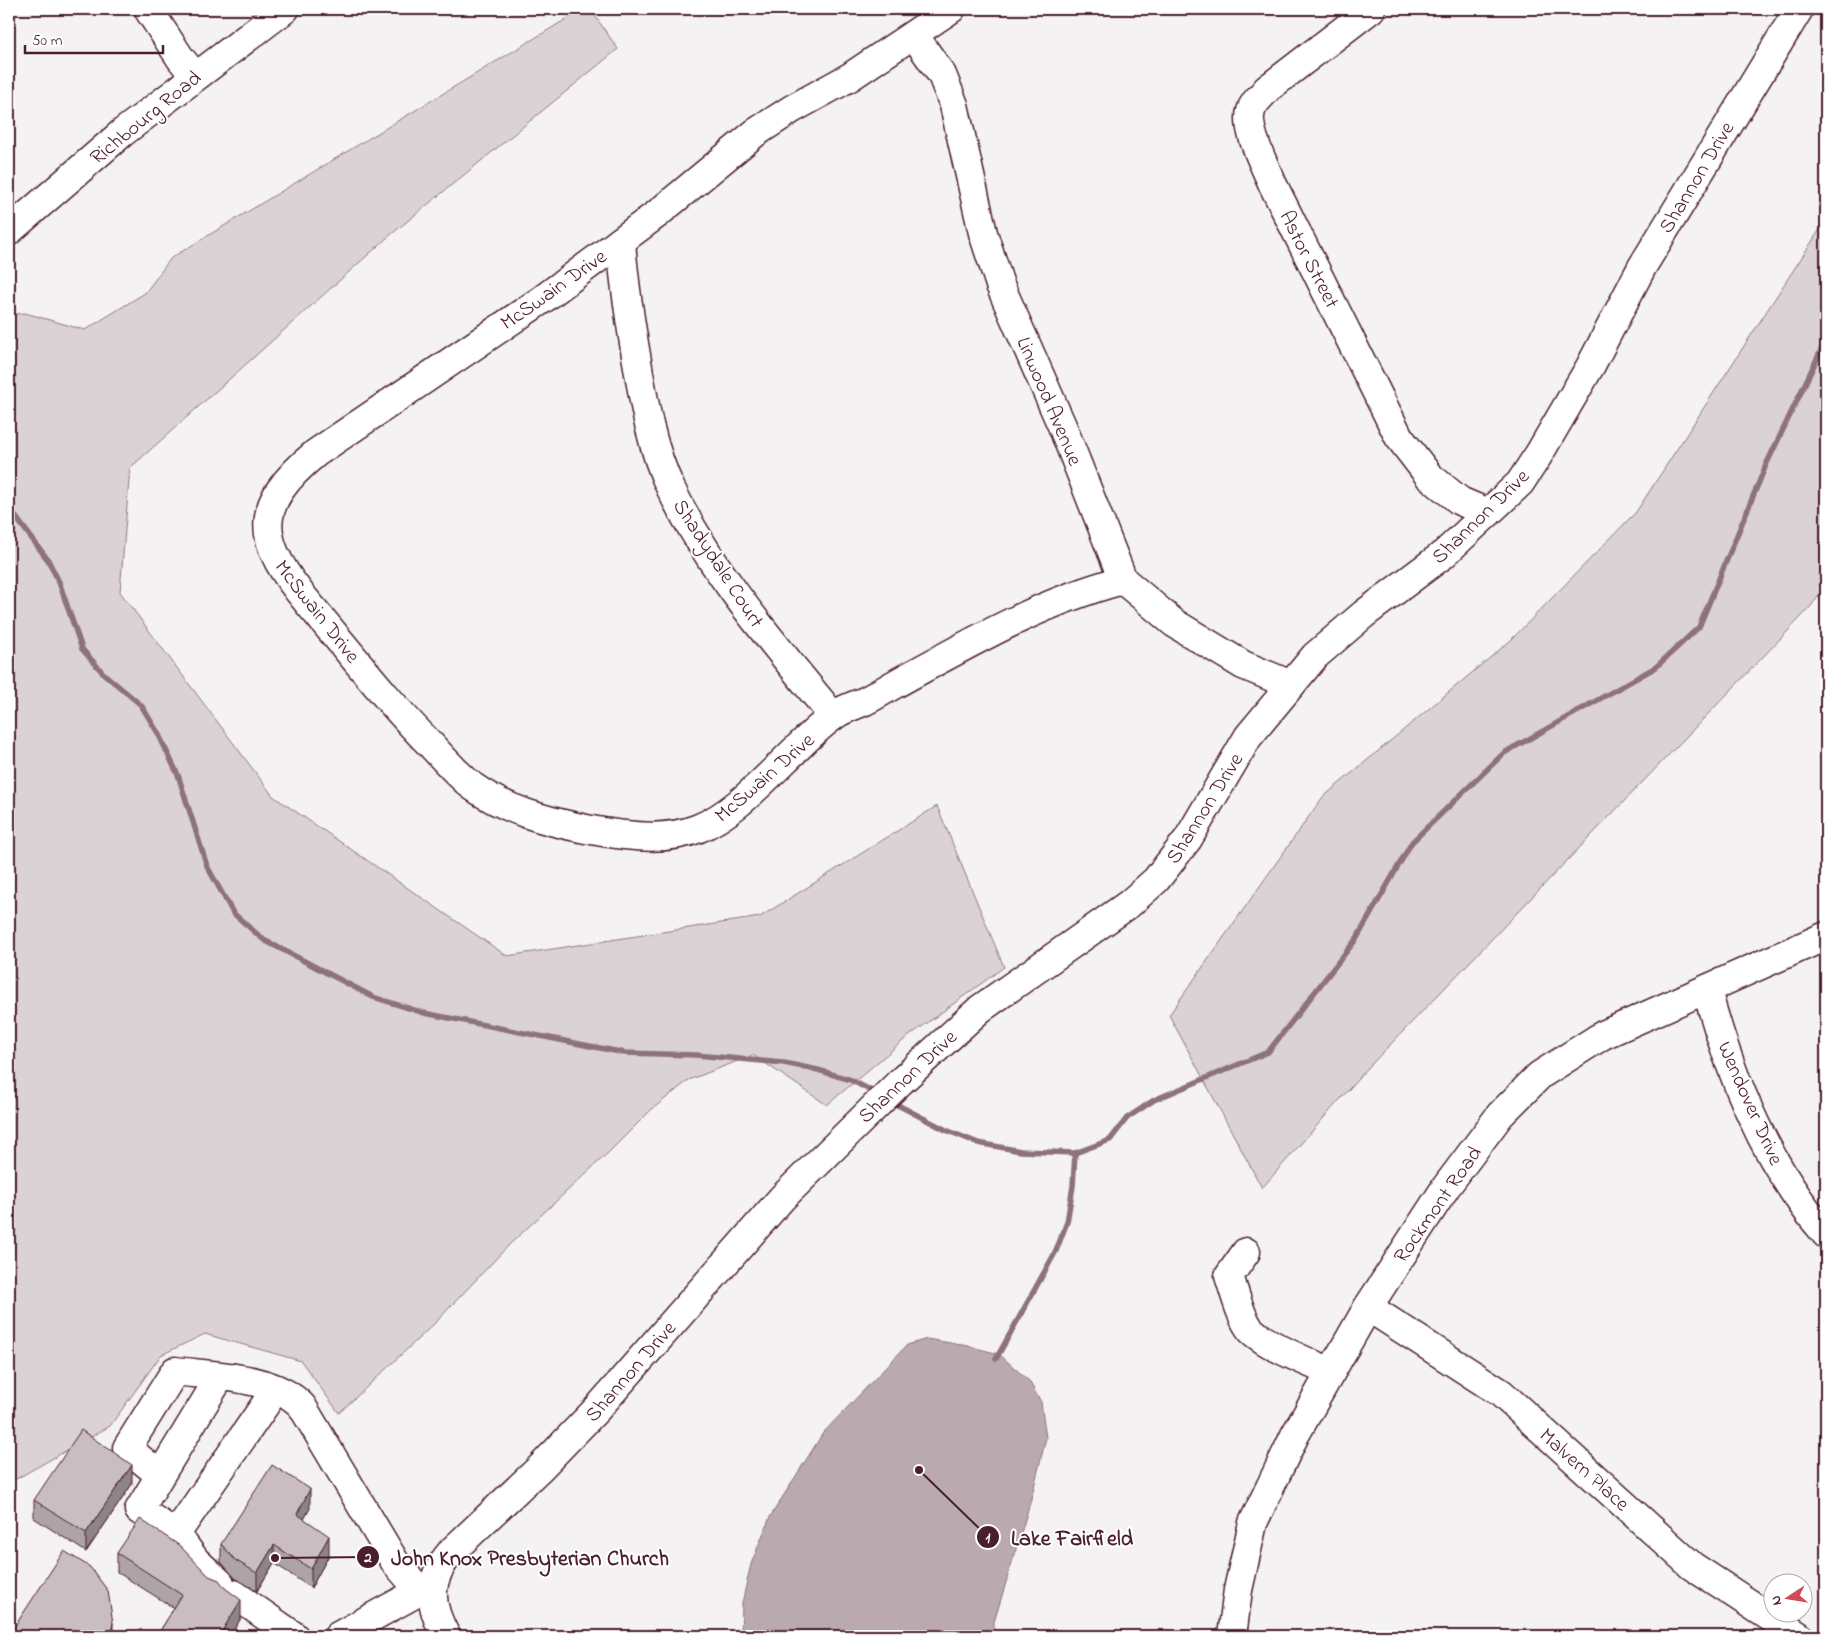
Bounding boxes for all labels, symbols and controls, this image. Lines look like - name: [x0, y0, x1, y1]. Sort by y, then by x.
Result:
- scale bar: [25, 22, 162, 54]
- text: 50 m: [32, 30, 63, 52]
- street label: Richbourg Road: [84, 64, 210, 174]
- street label: Shannon Drive: [1652, 116, 1743, 240]
- street label: Astor Street: [1271, 206, 1346, 314]
- street label: McSwain Drive: [495, 242, 614, 338]
- street label: Linwood Avenue: [1008, 333, 1089, 471]
- street label: Shannon Drive: [1426, 463, 1538, 572]
- street label: Shadydale Court: [663, 494, 770, 635]
- street label: McSwain Drive: [266, 554, 367, 671]
- street label: McSwain Drive: [709, 726, 822, 830]
- street label: Shannon Drive: [1160, 747, 1252, 870]
- street label: Shannon Drive: [852, 1023, 965, 1131]
- street label: Wendover Drive: [1709, 1037, 1790, 1171]
- street label: Rockmont Road: [1387, 1140, 1490, 1270]
- street label: Shannon Drive: [579, 1315, 685, 1430]
- street label: Malvern Place: [1532, 1422, 1636, 1520]
- callout: Lake Fairfield: [976, 1519, 1143, 1556]
- text: Lake Fairfield: [1011, 1524, 1134, 1556]
- text: 1: [986, 1527, 991, 1549]
- callout: John Knox Presbyterian Church: [356, 1539, 679, 1576]
- text: John Knox Presbyterian Church: [391, 1544, 669, 1577]
- text: 2: [363, 1547, 372, 1569]
- north arrow: [1762, 1572, 1812, 1622]
- text: N: [1765, 1594, 1788, 1607]

